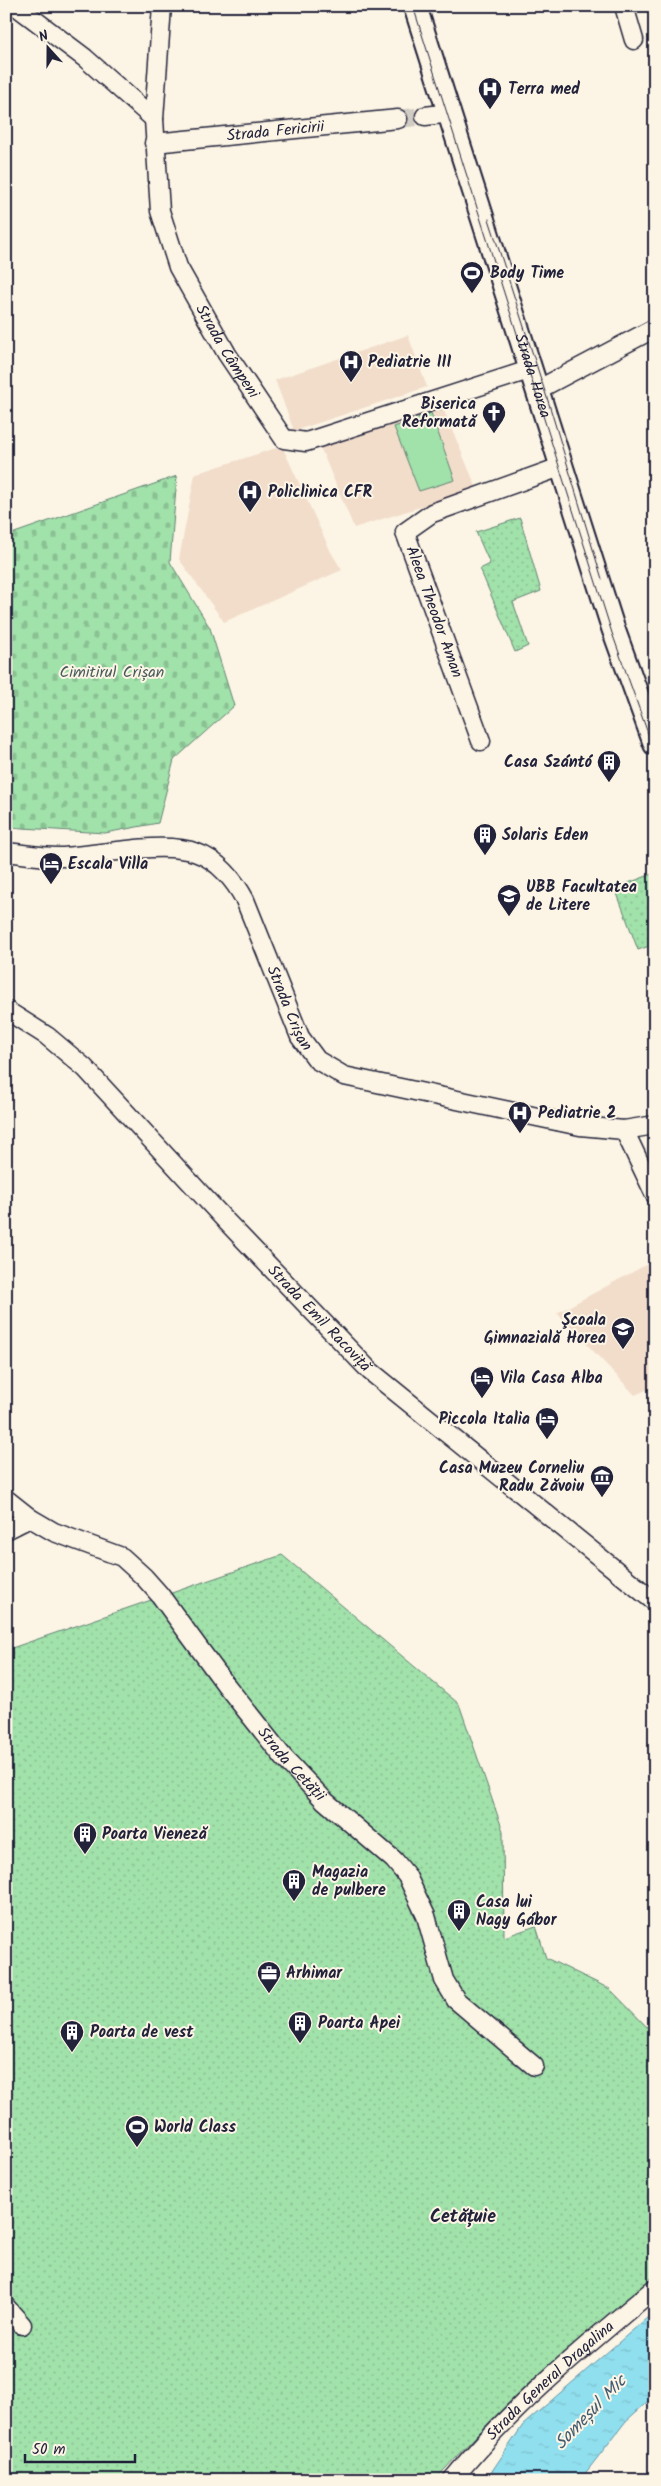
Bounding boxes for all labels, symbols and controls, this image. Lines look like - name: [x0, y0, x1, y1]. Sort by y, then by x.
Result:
- north arrow: [22, 22, 72, 72]
- text: N: [36, 25, 52, 49]
- hospital icon: Terra med: [477, 76, 503, 110]
- place label: Terra med: [508, 77, 580, 102]
- street label: Strada Fericirii: [225, 114, 327, 148]
- sports icon: Body Time: [459, 260, 485, 294]
- place label: Body Time: [490, 261, 564, 286]
- street label: Strada Câmpeni: [189, 300, 267, 404]
- street label: Strada Horea: [508, 330, 558, 421]
- hospital icon: Pediatrie III: [338, 349, 364, 383]
- place label: Pediatrie III: [368, 350, 452, 375]
- place label: Biserica Reformată: [402, 392, 478, 435]
- church icon: Biserica Reformată: [481, 400, 507, 434]
- hospital icon: Policlinica CFR: [237, 479, 263, 513]
- place label: Policlinica CFR: [268, 480, 372, 505]
- street label: Aleea Theodor Aman: [398, 542, 470, 682]
- park label: Cimitirul Crișan: [60, 660, 164, 685]
- building icon: Casa Szántó: [596, 749, 622, 783]
- place label: Casa Szántó: [504, 750, 594, 775]
- building icon: Solaris Eden: [472, 822, 498, 856]
- place label: Solaris Eden: [502, 823, 588, 848]
- hotel icon: Escala Villa: [38, 851, 64, 885]
- place label: Escala Villa: [68, 852, 148, 877]
- place label: UBB Facultatea de Litere: [526, 875, 637, 918]
- school or university icon: UBB Facultatea de Litere: [496, 883, 522, 917]
- street label: Strada Crișan: [260, 962, 319, 1056]
- hospital icon: Pediatrie 2: [507, 1100, 533, 1134]
- place label: Pediatrie 2: [538, 1101, 616, 1126]
- street label: Strada Emil Racoviță: [261, 1259, 378, 1379]
- place label: Şcoala Gimnazială Horea: [484, 1308, 606, 1351]
- school or university icon: Şcoala Gimnazială Horea: [610, 1316, 636, 1350]
- hotel icon: Vila Casa Alba: [469, 1365, 495, 1399]
- place label: Vila Casa Alba: [500, 1366, 603, 1391]
- hotel icon: Piccola Italia: [534, 1406, 560, 1440]
- place label: Piccola Italia: [439, 1407, 530, 1432]
- place label: Casa Muzeu Corneliu Radu Zăvoiu: [439, 1456, 584, 1499]
- museum icon: Casa Muzeu Corneliu Radu Zăvoiu: [589, 1464, 615, 1498]
- street label: Strada Cetății: [251, 1721, 333, 1808]
- building icon: Poarta Vieneză: [72, 1821, 98, 1855]
- place label: Poarta Vieneză: [102, 1822, 208, 1847]
- place label: Magazia de pulbere: [312, 1860, 386, 1903]
- building icon: Magazia de pulbere: [281, 1868, 307, 1902]
- place label: Casa lui Nagy Gábor: [476, 1890, 558, 1933]
- building icon: Casa lui Nagy Gábor: [446, 1898, 472, 1932]
- office icon: Arhimar: [256, 1960, 282, 1994]
- place label: Arhimar: [286, 1961, 343, 1986]
- building icon: Poarta Apei: [287, 2010, 313, 2044]
- place label: Poarta Apei: [318, 2011, 401, 2036]
- building icon: Poarta de vest: [59, 2019, 85, 2053]
- place label: Poarta de vest: [90, 2020, 194, 2045]
- sports icon: World Class: [124, 2114, 150, 2148]
- place label: World Class: [154, 2115, 236, 2140]
- district label: Cetățuie: [430, 2203, 496, 2232]
- street label: Strada General Dragalina: [480, 2314, 620, 2446]
- water label: Someșul Mic: [548, 2367, 636, 2457]
- scale bar: [25, 2431, 135, 2463]
- text: 50 m: [32, 2438, 66, 2462]

